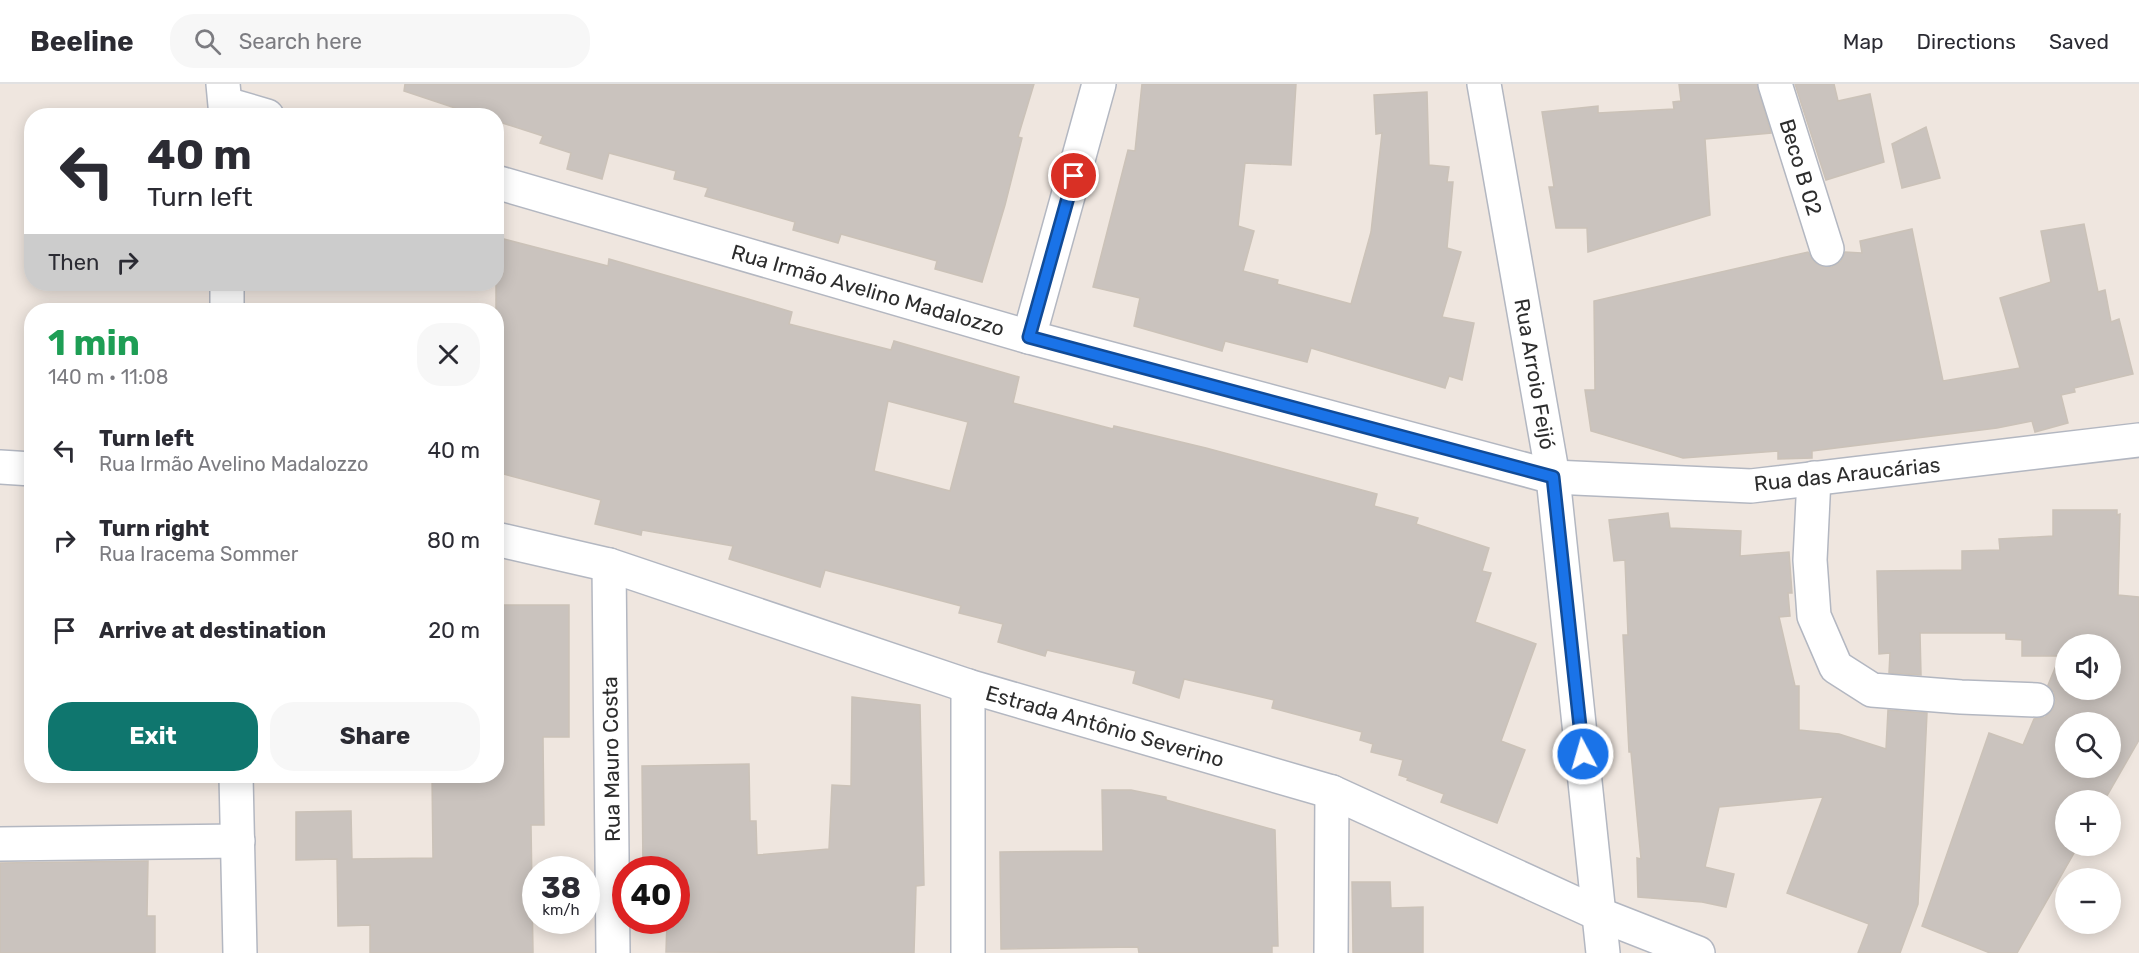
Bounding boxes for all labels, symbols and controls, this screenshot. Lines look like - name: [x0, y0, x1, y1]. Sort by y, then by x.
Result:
- search box: [170, 14, 590, 68]
- text: Beeline: [30, 25, 134, 58]
- icon: search: [191, 25, 224, 58]
- text: Search here: [239, 28, 362, 55]
- text: Map: [1843, 29, 1884, 54]
- text: Directions: [1917, 29, 2016, 54]
- text: Saved: [2049, 29, 2109, 54]
- street label: Beco B 02: [1775, 116, 1827, 218]
- text: 40 m: [147, 130, 252, 180]
- icon: left: [48, 132, 126, 210]
- pin: [1048, 150, 1099, 201]
- icon: arrive: [1057, 159, 1090, 192]
- text: Turn left: [147, 181, 252, 213]
- street label: Rua Irmão Avelino Madalozzo: [729, 239, 1007, 341]
- icon: right: [111, 246, 144, 279]
- text: Then: [48, 249, 99, 276]
- street label: Rua Arroio Feijó: [1509, 296, 1561, 452]
- text: 1 min: [48, 321, 140, 364]
- button: close: [417, 323, 480, 386]
- text: 140 m · 11:08: [48, 365, 168, 389]
- text: Turn left: [99, 425, 194, 452]
- icon: left: [48, 434, 81, 467]
- text: 40 m: [427, 437, 480, 464]
- text: Rua Irmão Avelino Madalozzo: [99, 452, 369, 476]
- street label: Rua das Araucárias: [1753, 452, 1941, 496]
- text: Turn right: [99, 515, 209, 542]
- icon: right: [48, 524, 81, 557]
- text: 80 m: [427, 527, 480, 554]
- text: Rua Iracema Sommer: [99, 542, 298, 566]
- icon: arrive: [48, 614, 81, 647]
- text: Arrive at destination: [99, 617, 326, 644]
- text: 20 m: [428, 617, 480, 644]
- map controls: [2055, 634, 2121, 934]
- button: sound: [2055, 634, 2121, 700]
- street label: Rua Mauro Costa: [597, 676, 625, 842]
- street label: Estrada Antônio Severino: [983, 680, 1227, 772]
- button: Exit: [48, 702, 258, 771]
- button: Share: [270, 702, 480, 771]
- button: search: [2055, 712, 2121, 778]
- position arrow: [1551, 722, 1615, 786]
- button: +: [2055, 790, 2121, 856]
- speed limit sign: 40: [612, 856, 690, 934]
- button: −: [2055, 868, 2121, 934]
- text: 38: [541, 870, 581, 906]
- text: km/h: [542, 901, 580, 919]

